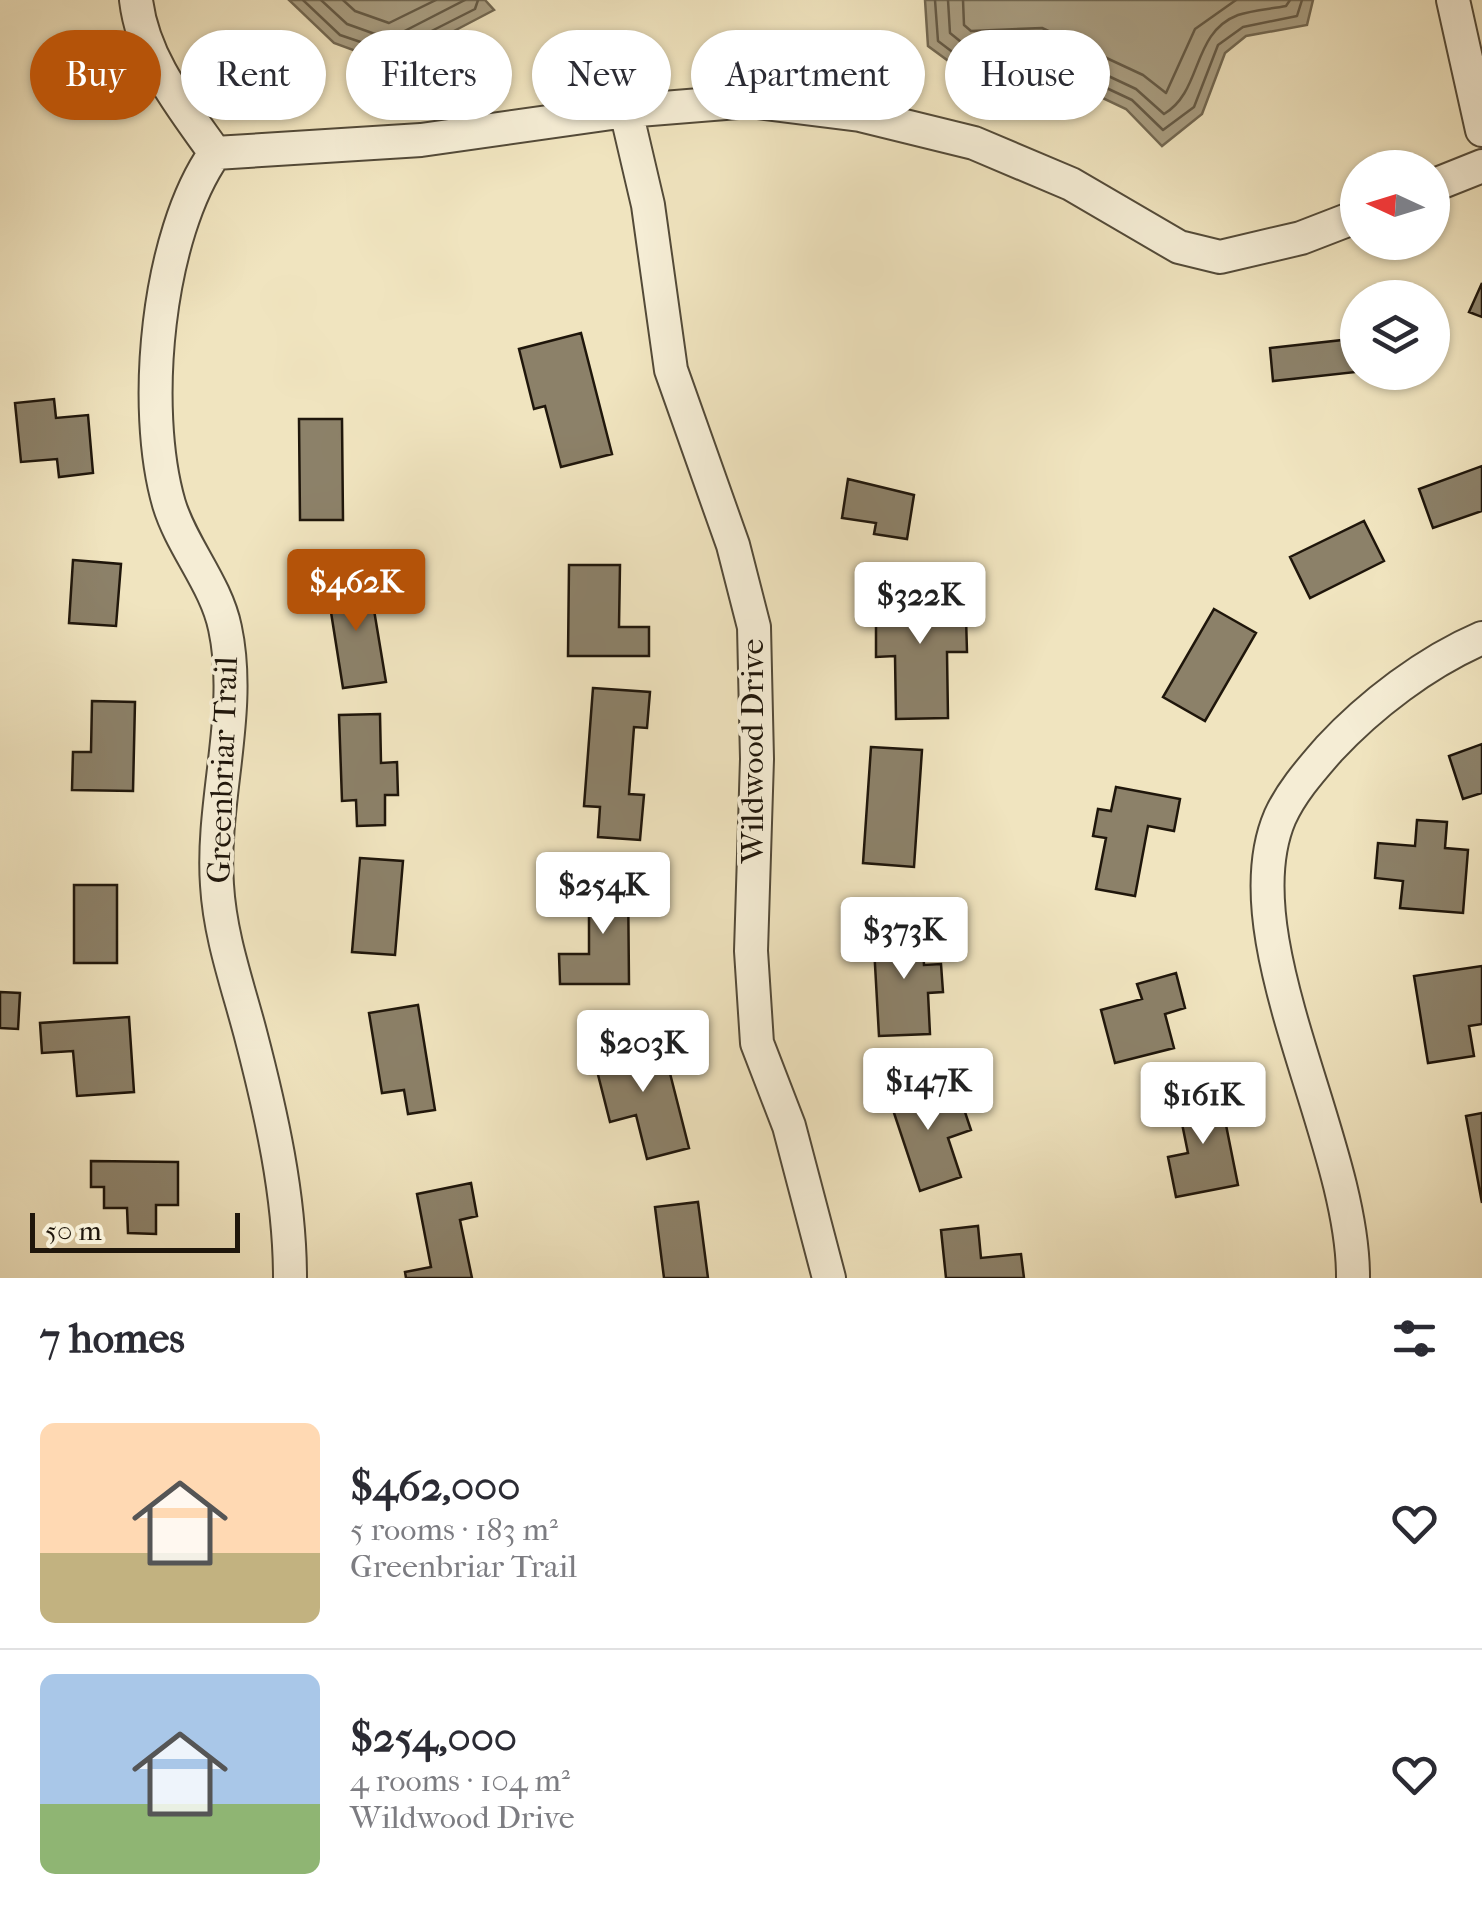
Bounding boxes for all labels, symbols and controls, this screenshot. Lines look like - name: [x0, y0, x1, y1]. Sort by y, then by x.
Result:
- chip: Buy: [30, 30, 161, 120]
- chip: Rent: [181, 30, 326, 120]
- chip: Filters: [346, 30, 512, 120]
- chip: New: [532, 30, 671, 120]
- chip: Apartment: [691, 30, 925, 120]
- chip: House: [945, 30, 1110, 120]
- north arrow: [1340, 150, 1450, 260]
- map controls: [1340, 150, 1450, 390]
- button: layers: [1340, 280, 1450, 390]
- pin: $462K: [286, 549, 426, 634]
- pin: $322K: [850, 562, 990, 647]
- text: $462K: [309, 563, 403, 600]
- text: $322K: [877, 576, 963, 613]
- street label: Wildwood Drive: [734, 639, 771, 864]
- street label: Greenbriar Trail: [200, 656, 245, 884]
- pin: $254K: [533, 852, 673, 937]
- text: $254K: [558, 866, 648, 903]
- pin: $373K: [834, 897, 974, 982]
- text: $373K: [863, 911, 945, 948]
- pin: $203K: [573, 1010, 713, 1095]
- text: $203K: [599, 1024, 687, 1061]
- pin: $147K: [858, 1048, 998, 1133]
- text: $147K: [885, 1062, 971, 1099]
- pin: $161K: [1133, 1062, 1273, 1147]
- text: $161K: [1163, 1076, 1243, 1113]
- scale bar: [30, 1208, 240, 1252]
- text: 50 m: [45, 1214, 102, 1247]
- icon: filters: [1387, 1311, 1442, 1366]
- text: 7 homes: [40, 1314, 185, 1363]
- text: $462,000: [350, 1462, 520, 1511]
- icon: home: [120, 1463, 240, 1583]
- icon: heart: [1387, 1496, 1442, 1551]
- text: 5 rooms · 183 m²: [350, 1511, 558, 1548]
- text: Greenbriar Trail: [350, 1548, 577, 1585]
- text: $254,000: [350, 1713, 517, 1762]
- icon: home: [120, 1714, 240, 1834]
- icon: heart: [1387, 1747, 1442, 1802]
- text: 4 rooms · 104 m²: [350, 1762, 570, 1799]
- text: Wildwood Drive: [350, 1799, 575, 1836]

